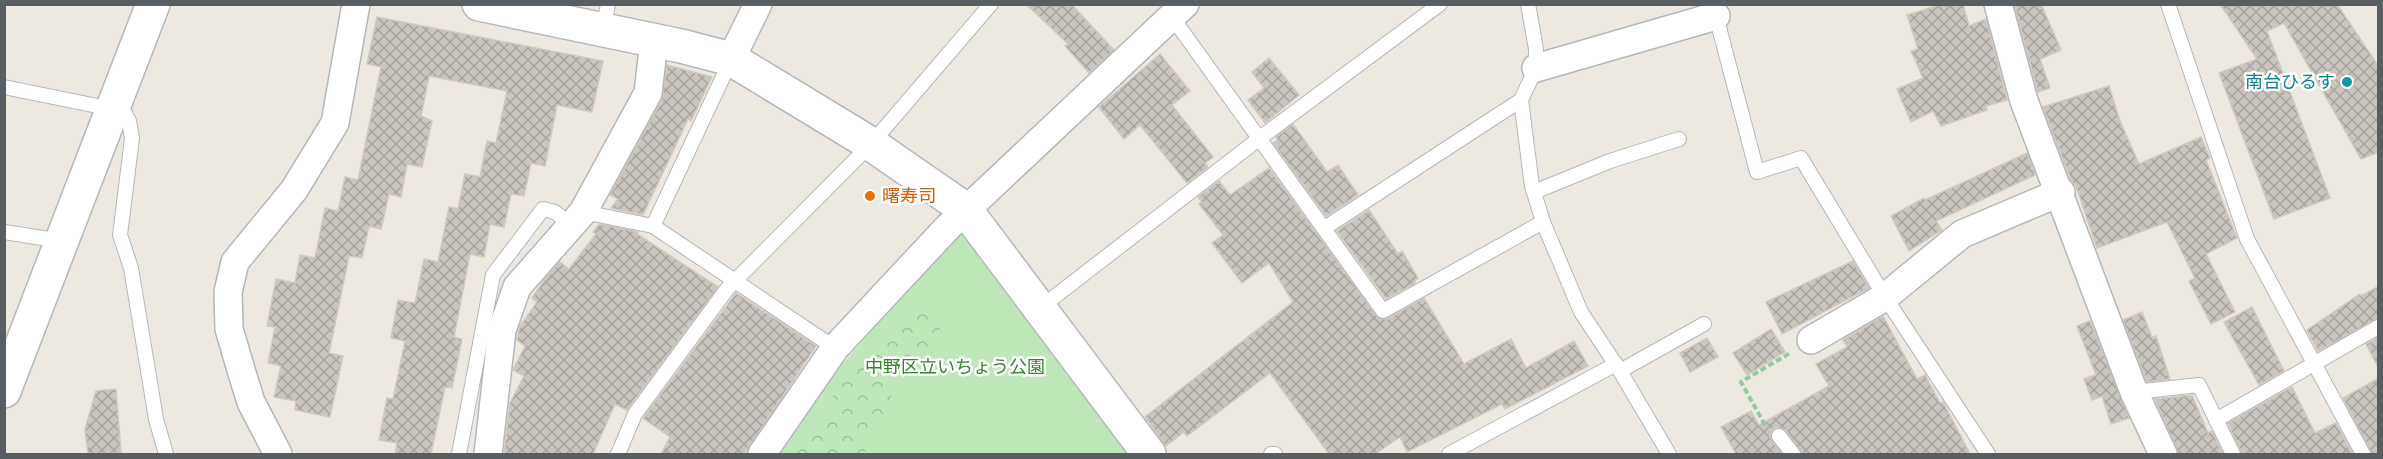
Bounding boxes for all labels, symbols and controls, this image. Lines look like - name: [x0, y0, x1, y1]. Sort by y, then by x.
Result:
- place label: 南台ひるす: [2245, 70, 2335, 93]
- marker: 南台ひるす: [2340, 75, 2354, 89]
- place label: 曙寿司: [882, 184, 936, 207]
- marker: 曙寿司: [863, 189, 877, 203]
- park label: 中野区立いちょう公園: [865, 355, 1045, 378]

